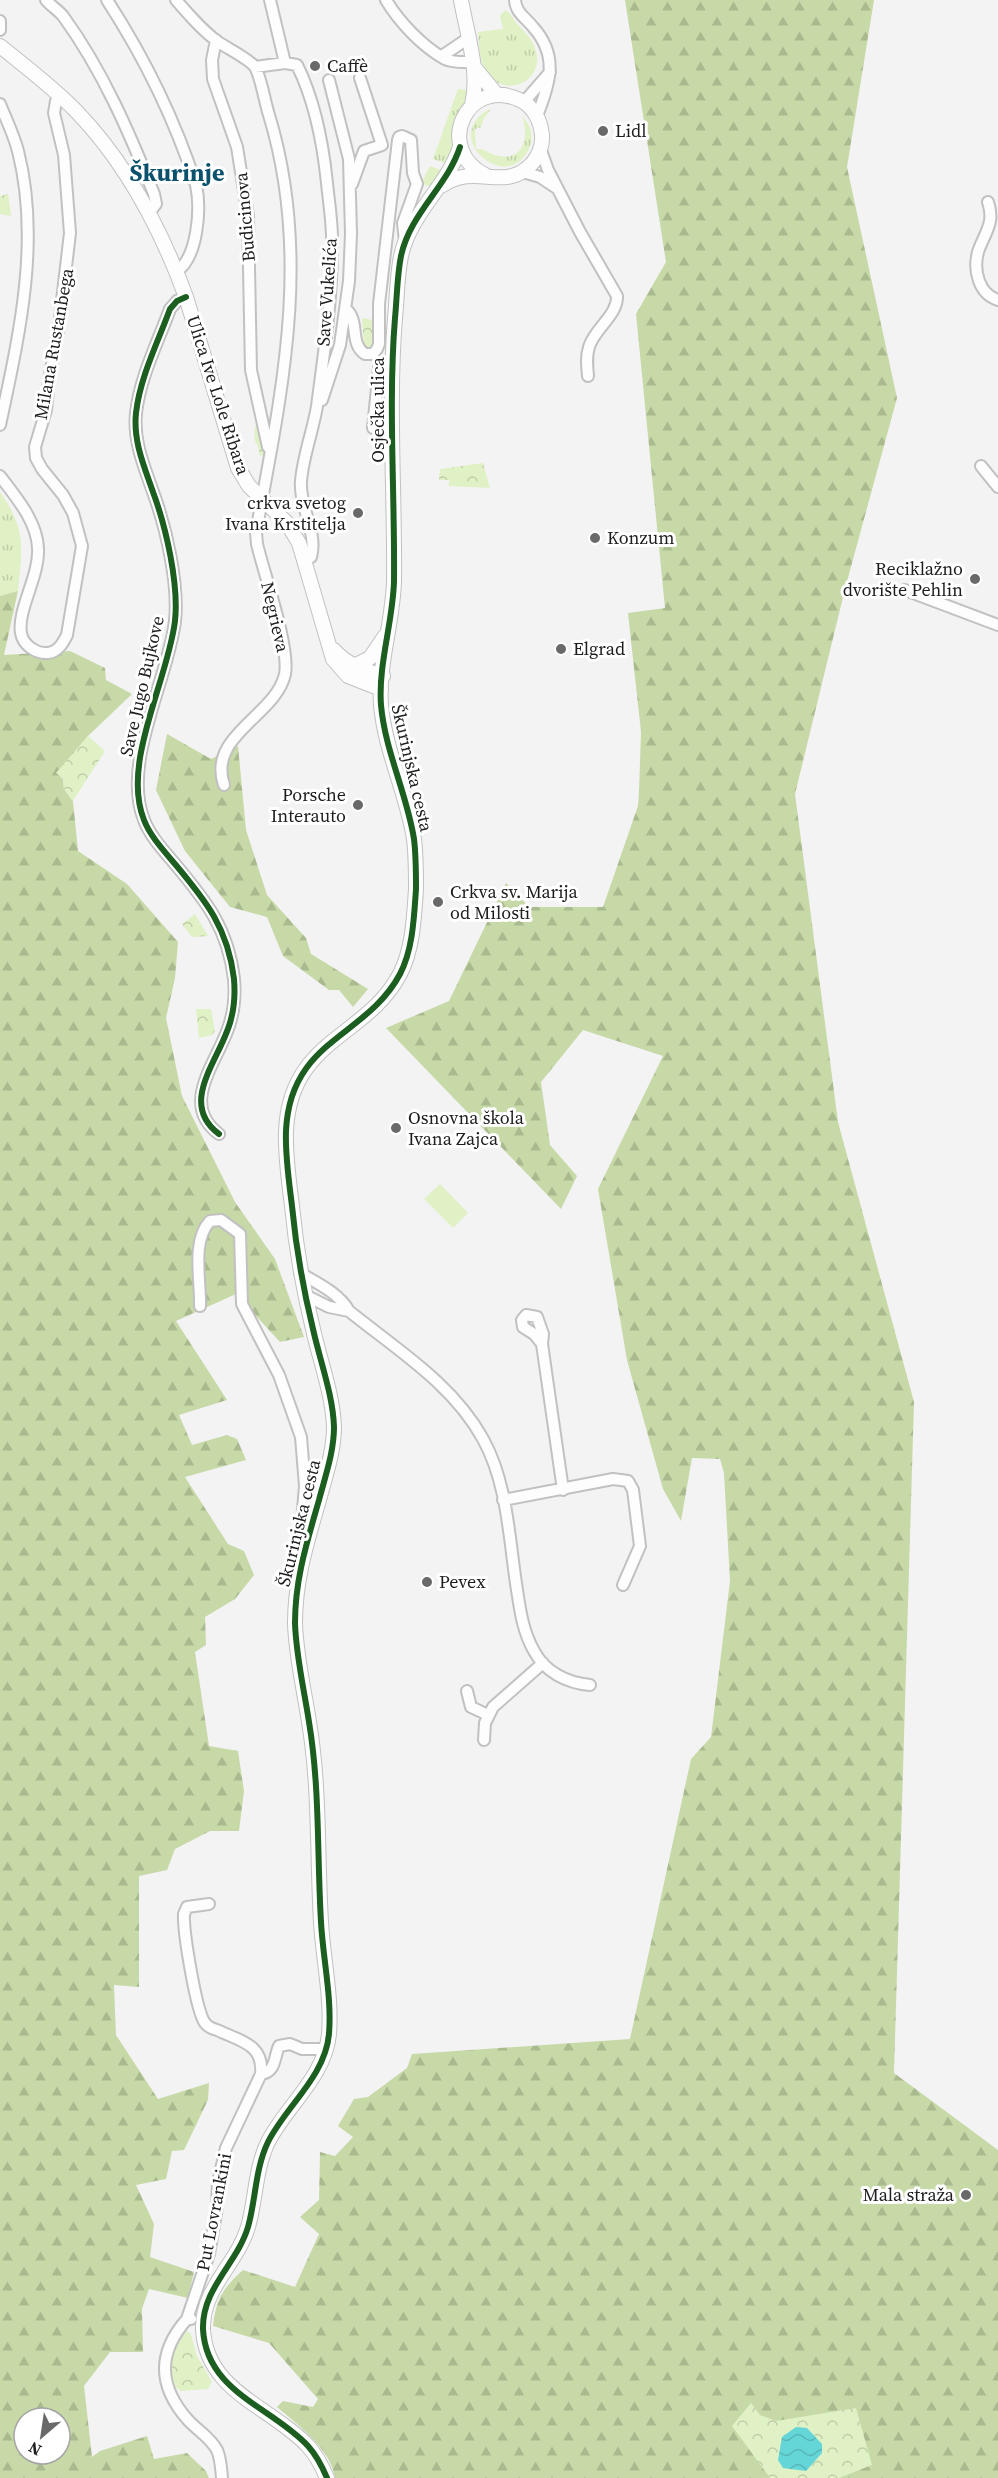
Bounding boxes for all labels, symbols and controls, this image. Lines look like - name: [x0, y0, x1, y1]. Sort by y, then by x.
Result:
- place label: Caffè: [327, 53, 368, 78]
- marker: Caffè: [308, 59, 322, 73]
- place label: Lidl: [615, 118, 647, 143]
- marker: Lidl: [596, 124, 610, 138]
- district label: Škurinje: [130, 156, 224, 189]
- street label: Budicinova: [228, 170, 261, 263]
- street label: Save Vukelića: [310, 236, 343, 347]
- street label: Milana Rustanbega: [28, 265, 79, 422]
- street label: Ulica Ive Lole Ribara: [181, 312, 256, 479]
- street label: Osječka ulica: [365, 356, 390, 463]
- place label: crkva svetog Ivana Krstitelja: [225, 490, 347, 536]
- marker: crkva svetog Ivana Krstitelja: [351, 506, 365, 520]
- place label: Konzum: [607, 525, 674, 550]
- marker: Konzum: [588, 531, 602, 545]
- place label: Reciklažno dvorište Pehlin: [843, 556, 963, 602]
- marker: Reciklažno dvorište Pehlin: [968, 572, 982, 586]
- street label: Negrieva: [255, 579, 296, 655]
- street label: Save Jugo Bujkove: [113, 613, 170, 759]
- place label: Elgrad: [573, 636, 625, 661]
- marker: Elgrad: [554, 642, 568, 656]
- street label: Škurinjska cesta: [386, 702, 439, 835]
- place label: Porsche Interauto: [271, 782, 346, 828]
- marker: Porsche Interauto: [351, 798, 365, 812]
- place label: Crkva sv. Marija od Milosti: [450, 879, 579, 925]
- marker: Crkva sv. Marija od Milosti: [431, 895, 445, 909]
- place label: Osnovna škola Ivana Zajca: [408, 1105, 525, 1151]
- marker: Osnovna škola Ivana Zajca: [389, 1121, 403, 1135]
- street label: Škurinjska cesta: [271, 1456, 327, 1589]
- place label: Pevex: [439, 1569, 486, 1594]
- marker: Pevex: [420, 1575, 434, 1589]
- street label: Put Lovrankini: [190, 2151, 237, 2273]
- place label: Mala straža: [863, 2182, 955, 2207]
- marker: Mala straža: [959, 2188, 973, 2202]
- north arrow: [12, 2406, 72, 2466]
- text: N: [24, 2437, 45, 2462]

